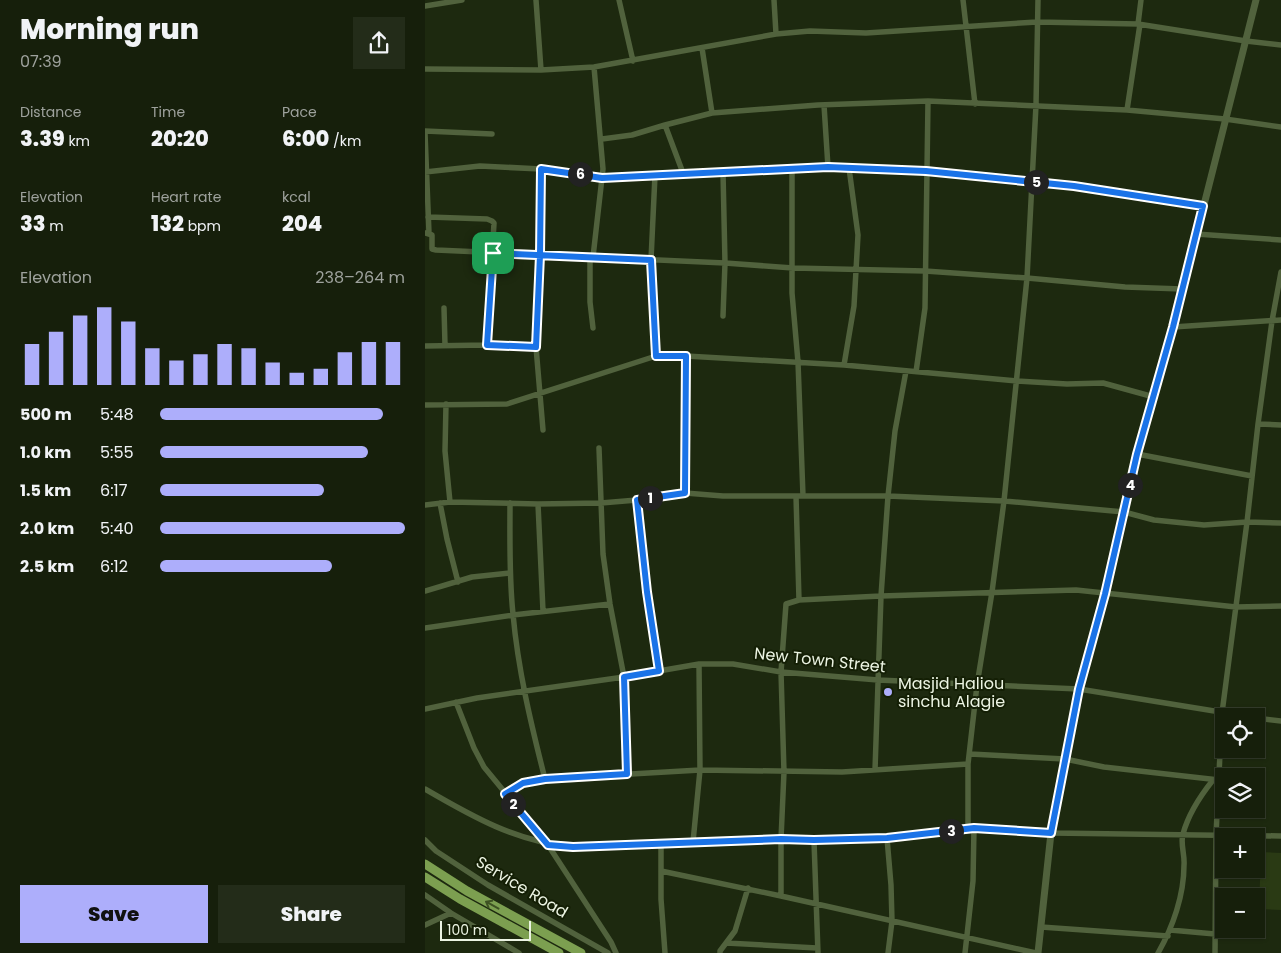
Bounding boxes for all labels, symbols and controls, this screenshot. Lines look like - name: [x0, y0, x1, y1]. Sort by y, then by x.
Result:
- text: Morning run: [20, 10, 199, 49]
- button: share: [353, 17, 405, 69]
- text: 07:39: [20, 50, 62, 73]
- text: Distance: [20, 102, 81, 122]
- text: Time: [151, 102, 185, 122]
- text: Pace: [282, 102, 317, 122]
- text: 3.39: [20, 124, 65, 153]
- text: 20:20: [151, 124, 209, 153]
- text: 6:00: [282, 124, 329, 153]
- text: km: [65, 131, 90, 151]
- text: /km: [329, 131, 361, 151]
- pin: 6: [567, 162, 593, 186]
- text: 6: [576, 164, 585, 184]
- pin: 5: [1023, 170, 1049, 194]
- text: 5: [1032, 172, 1041, 192]
- text: Elevation: [20, 187, 83, 207]
- text: Heart rate: [151, 187, 221, 207]
- text: kcal: [282, 187, 311, 207]
- text: 33: [20, 209, 46, 238]
- text: 132: [151, 209, 184, 238]
- text: 204: [282, 209, 322, 238]
- text: m: [46, 216, 64, 236]
- text: bpm: [184, 216, 221, 236]
- pin: [472, 232, 514, 274]
- icon: arrive: [479, 239, 507, 267]
- text: Elevation: [20, 266, 92, 289]
- text: 238–264 m: [315, 266, 405, 289]
- text: 500 m: [20, 403, 72, 426]
- text: 5:48: [100, 403, 134, 426]
- text: 1.0 km: [20, 441, 71, 464]
- text: 5:55: [100, 441, 134, 464]
- pin: 4: [1117, 472, 1143, 498]
- text: 4: [1126, 475, 1135, 495]
- text: 1.5 km: [20, 479, 71, 502]
- text: 6:17: [100, 479, 127, 502]
- pin: 1: [637, 486, 663, 510]
- text: 1: [648, 488, 653, 508]
- text: 2.0 km: [20, 517, 74, 540]
- text: 5:40: [100, 517, 134, 540]
- text: 2.5 km: [20, 555, 74, 578]
- text: 6:12: [100, 555, 128, 578]
- street label: New Town Street: [753, 642, 887, 678]
- place label: Masjid Haliou sinchu Alagie: [898, 672, 1005, 713]
- marker: Masjid Haliou sinchu Alagie: [882, 686, 894, 698]
- map controls: [1215, 708, 1265, 938]
- button: locate: [1215, 708, 1265, 758]
- button: layers: [1215, 768, 1265, 818]
- pin: 2: [501, 792, 525, 816]
- text: 2: [510, 794, 518, 814]
- pin: 3: [939, 818, 963, 844]
- text: 3: [947, 821, 956, 841]
- button: +: [1215, 828, 1265, 878]
- street label: Service Road: [472, 850, 572, 924]
- button: Save: [20, 885, 208, 943]
- button: Share: [218, 885, 405, 943]
- button: −: [1215, 888, 1265, 938]
- one-way arrow: [486, 900, 500, 910]
- scale bar: [440, 918, 531, 941]
- text: 100 m: [447, 920, 487, 940]

